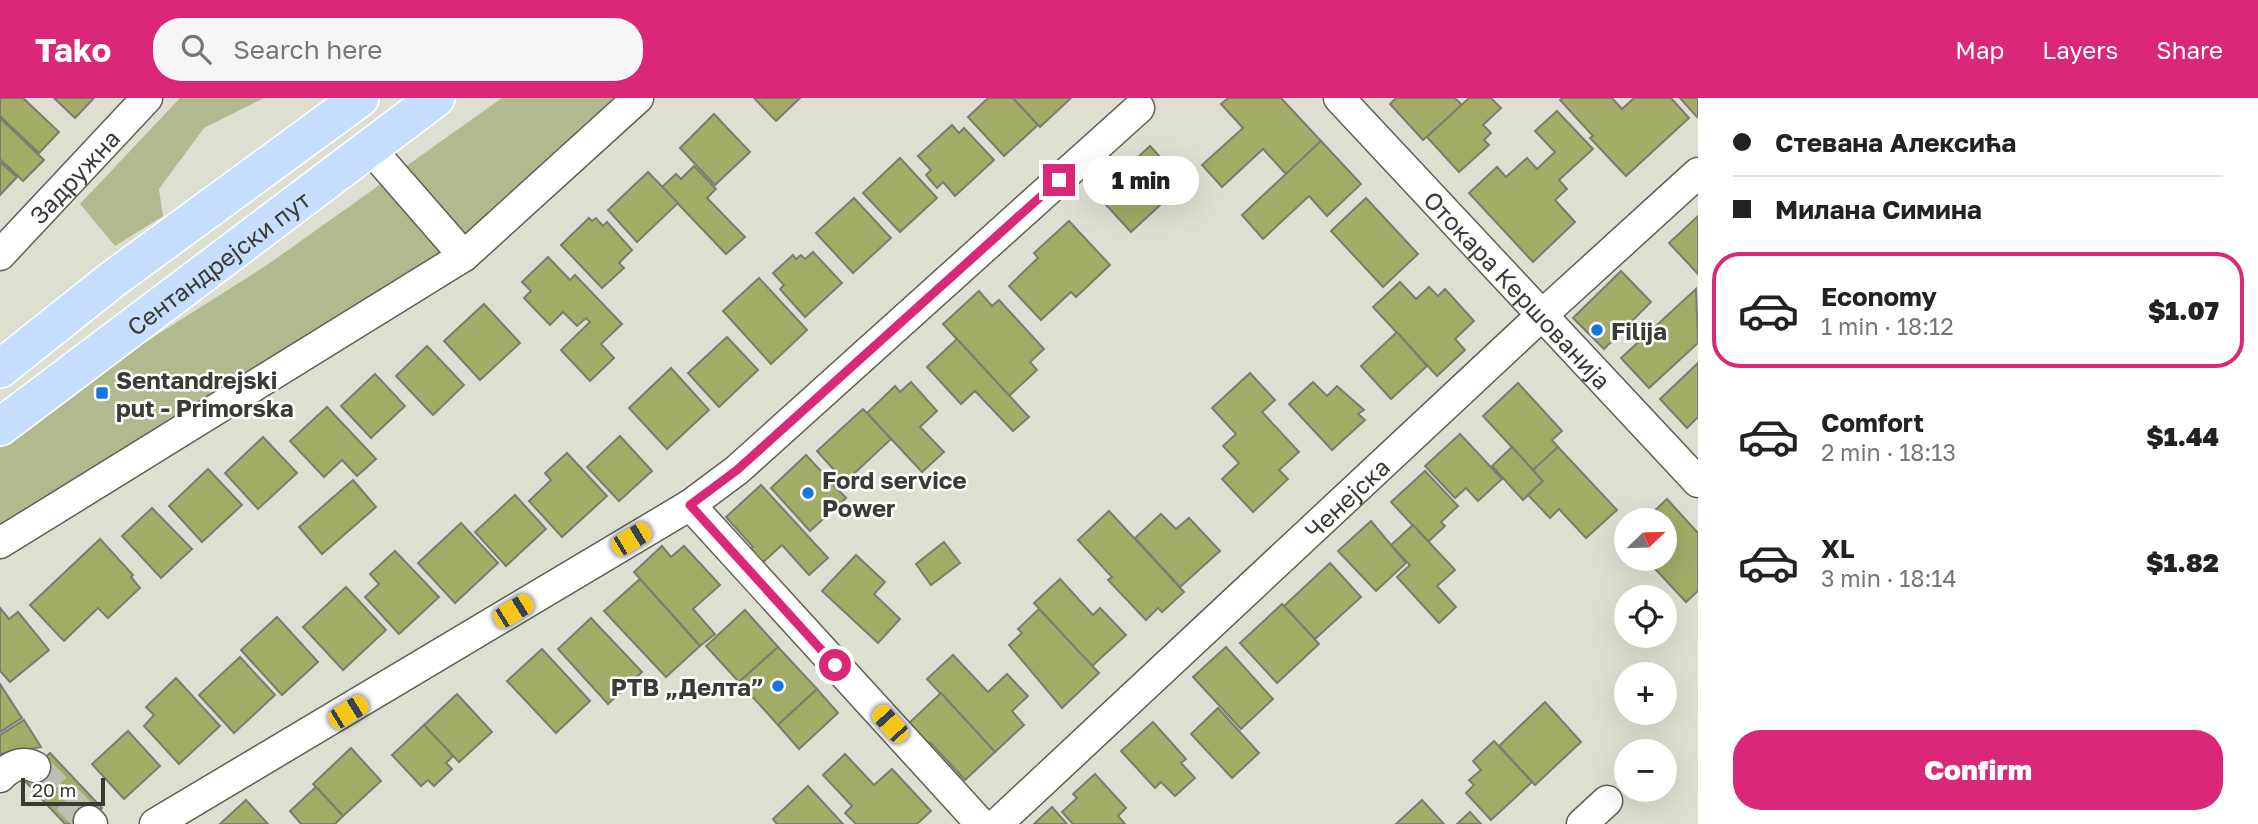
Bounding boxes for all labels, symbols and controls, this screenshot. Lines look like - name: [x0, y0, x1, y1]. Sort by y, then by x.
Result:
- search box: [153, 18, 643, 81]
- text: Tako: [35, 30, 111, 69]
- icon: search: [177, 30, 215, 68]
- text: Search here: [233, 34, 382, 65]
- text: Map: [1955, 35, 2004, 64]
- text: Layers: [2042, 35, 2118, 64]
- text: Share: [2156, 35, 2223, 64]
- street label: Задружна: [23, 123, 125, 229]
- text: Стевана Алексића: [1775, 127, 2016, 158]
- callout: 1 min: [1084, 155, 1199, 204]
- route end: [1043, 164, 1075, 196]
- text: 1 min: [1112, 166, 1170, 194]
- street label: Сентандрејски пут: [121, 184, 315, 341]
- street label: Отокара Кершованија: [1418, 184, 1617, 394]
- text: Милана Симина: [1775, 194, 1982, 225]
- icon: car: [1737, 279, 1800, 342]
- text: Economy: [1821, 281, 1937, 312]
- text: $1.07: [2148, 295, 2219, 326]
- text: 1 min · 18:12: [1821, 312, 1954, 340]
- place label: Filija: [1611, 316, 1667, 345]
- marker: Filija: [1589, 322, 1605, 338]
- place label: Sentandrejski put - Primorska: [116, 365, 294, 422]
- marker: Sentandrejski put - Primorska: [94, 385, 110, 401]
- icon: car: [1737, 405, 1800, 468]
- text: Comfort: [1821, 407, 1924, 438]
- text: $1.44: [2146, 421, 2219, 452]
- text: 2 min · 18:13: [1821, 438, 1956, 466]
- street label: Ченејска: [1298, 451, 1395, 544]
- place label: Ford service Power: [822, 465, 967, 522]
- marker: Ford service Power: [800, 485, 816, 501]
- north arrow: [1614, 508, 1676, 570]
- map controls: [1614, 508, 1677, 802]
- car: [608, 519, 655, 559]
- icon: car: [1737, 531, 1800, 594]
- text: XL: [1821, 533, 1855, 564]
- text: $1.82: [2146, 547, 2219, 578]
- text: 3 min · 18:14: [1821, 564, 1957, 592]
- button: locate: [1614, 585, 1677, 648]
- car: [490, 591, 537, 631]
- route start: [819, 649, 851, 681]
- button: +: [1614, 662, 1677, 725]
- place label: РТВ „Делта”: [611, 672, 764, 701]
- marker: РТВ „Делта”: [770, 678, 786, 694]
- car: [325, 692, 372, 732]
- car: [869, 701, 912, 747]
- button: Confirm: [1733, 730, 2223, 810]
- button: −: [1614, 739, 1677, 802]
- scale bar: [21, 775, 105, 807]
- text: 20 m: [32, 778, 76, 801]

